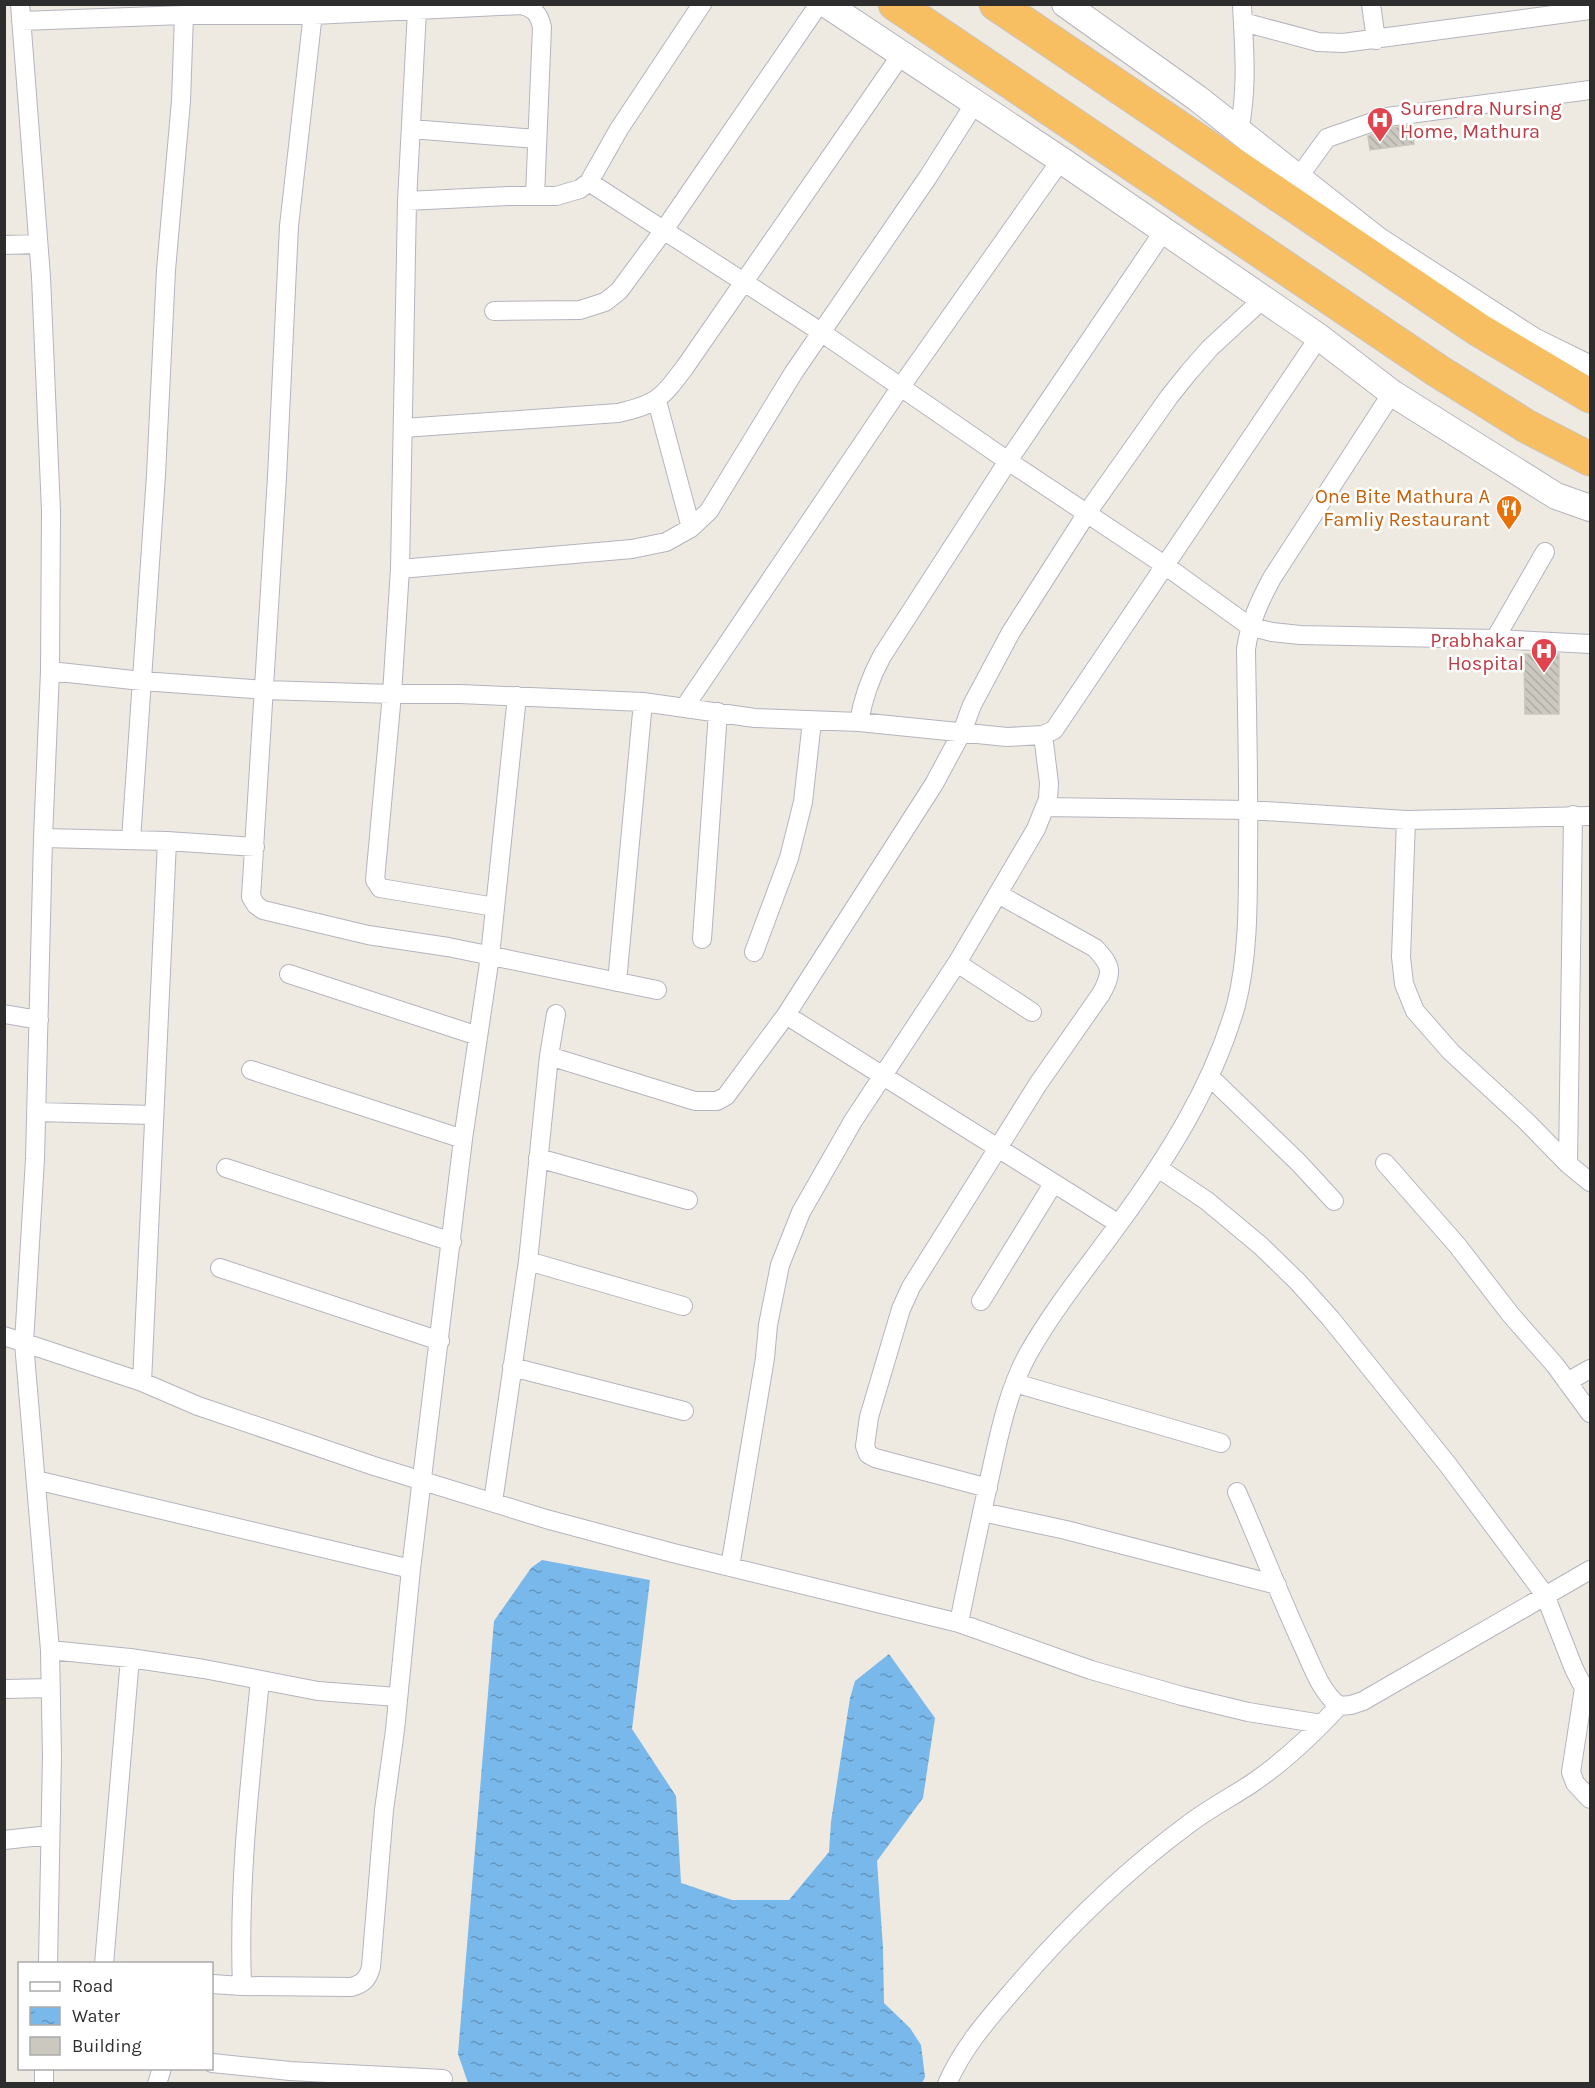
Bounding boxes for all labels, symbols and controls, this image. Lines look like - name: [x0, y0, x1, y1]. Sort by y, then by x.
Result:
- place label: Surendra Nursing Home, Mathura: [1400, 97, 1561, 143]
- hospital icon: Surendra Nursing Home, Mathura: [1365, 105, 1395, 143]
- place label: One Bite Mathura A Famliy Restaurant: [1315, 485, 1490, 531]
- restaurant icon: One Bite Mathura A Famliy Restaurant: [1494, 493, 1524, 531]
- place label: Prabhakar Hospital: [1430, 629, 1525, 675]
- hospital icon: Prabhakar Hospital: [1529, 636, 1559, 674]
- legend: [18, 1962, 213, 2070]
- text: Road: [72, 1975, 113, 1997]
- text: Water: [72, 2005, 120, 2027]
- text: Building: [72, 2035, 142, 2057]

